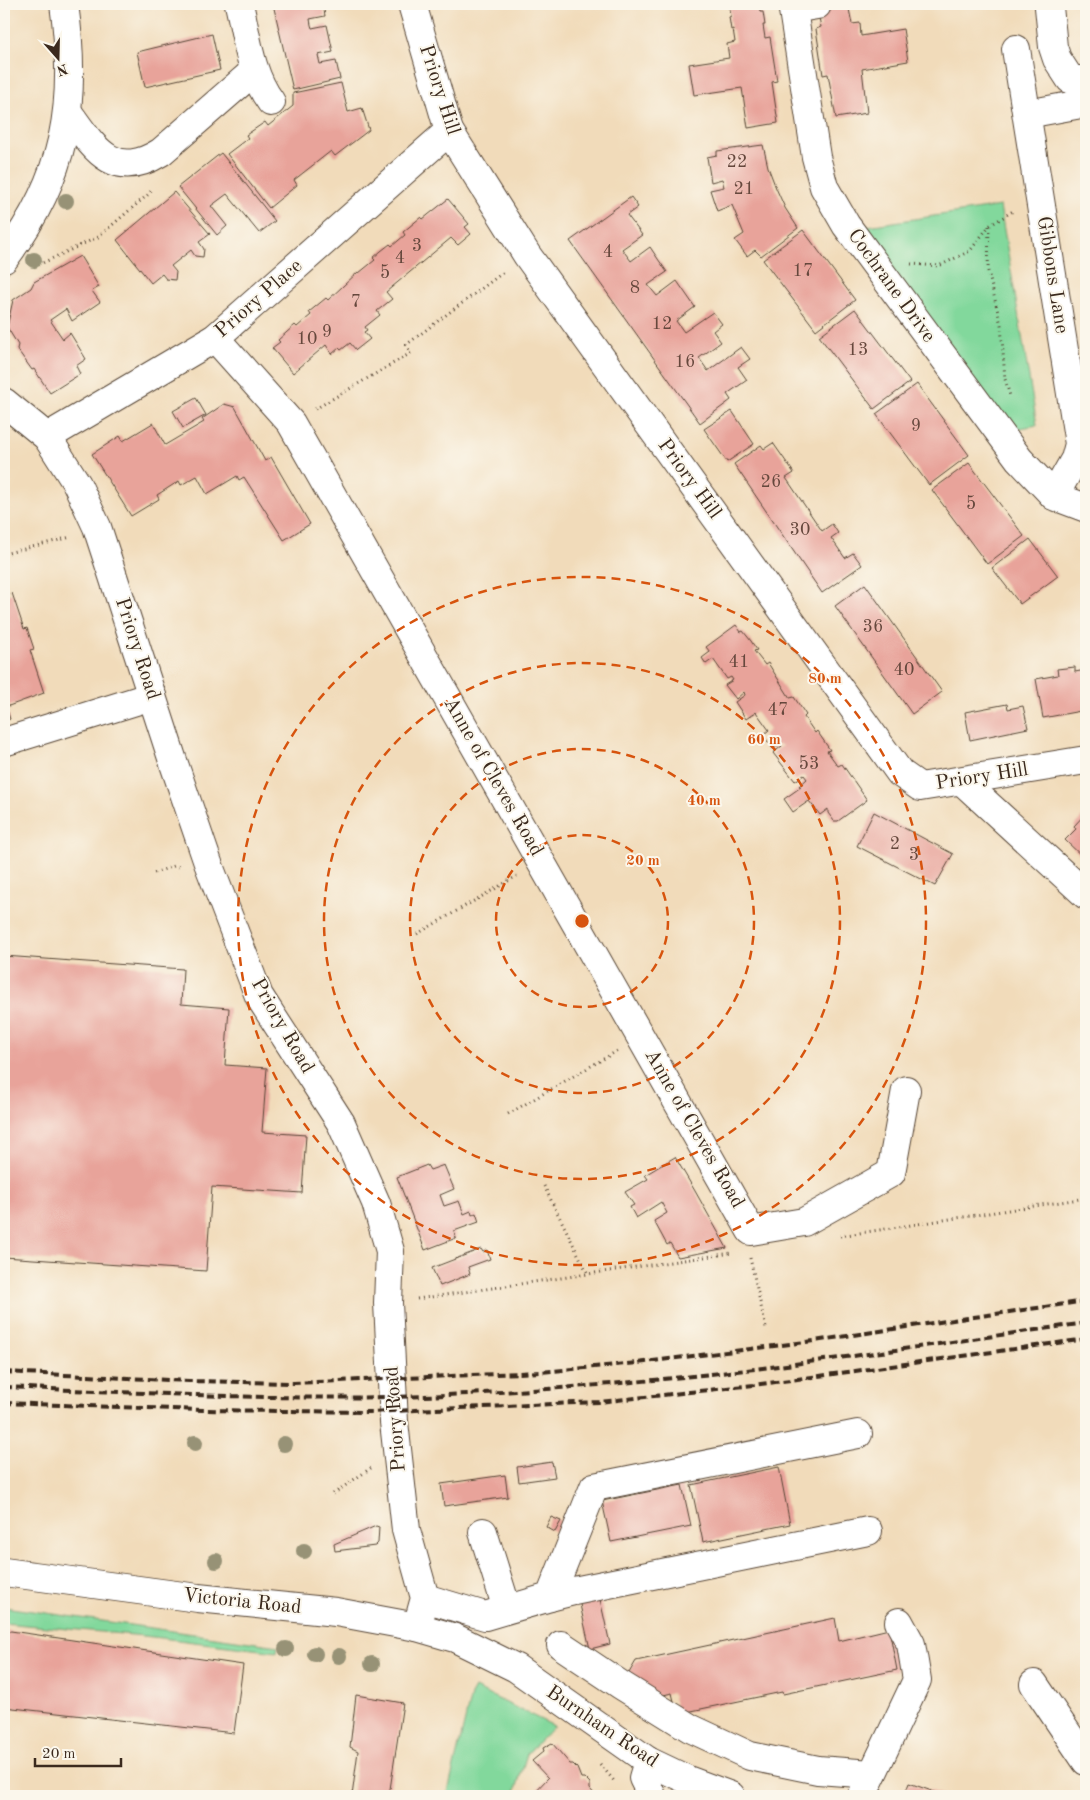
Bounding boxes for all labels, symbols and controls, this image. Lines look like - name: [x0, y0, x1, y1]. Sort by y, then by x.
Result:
- north arrow: [32, 32, 82, 82]
- street label: Priory Hill: [415, 42, 463, 138]
- text: N: [54, 61, 70, 78]
- house number: 22: [727, 153, 747, 171]
- house number: 21: [734, 180, 754, 198]
- street label: Gibbons Lane: [1033, 215, 1071, 335]
- street label: Cochrane Drive: [843, 226, 939, 346]
- house number: 3: [412, 237, 422, 255]
- house number: 4: [603, 243, 613, 261]
- house number: 4: [395, 249, 405, 267]
- street label: Priory Place: [212, 256, 306, 342]
- house number: 17: [793, 262, 813, 280]
- house number: 5: [380, 264, 390, 282]
- house number: 8: [630, 279, 640, 297]
- house number: 7: [351, 293, 361, 311]
- house number: 12: [652, 315, 672, 333]
- house number: 9: [322, 323, 332, 341]
- house number: 10: [297, 330, 317, 348]
- house number: 13: [848, 341, 868, 359]
- house number: 16: [675, 353, 695, 371]
- house number: 9: [911, 417, 921, 435]
- street label: Priory Hill: [653, 435, 725, 523]
- house number: 26: [761, 473, 781, 491]
- house number: 5: [966, 495, 976, 513]
- house number: 30: [790, 521, 810, 539]
- street label: Priory Road: [111, 595, 163, 703]
- house number: 36: [863, 618, 883, 636]
- house number: 41: [729, 653, 749, 671]
- house number: 40: [894, 661, 914, 679]
- text: 80 m: [808, 672, 842, 687]
- street label: Anne of Cleves Road: [439, 694, 547, 860]
- house number: 47: [768, 701, 788, 719]
- text: 60 m: [747, 733, 781, 748]
- house number: 53: [799, 755, 819, 773]
- street label: Priory Hill: [934, 760, 1030, 794]
- text: 40 m: [687, 794, 721, 809]
- house number: 2: [890, 835, 900, 853]
- house number: 3: [909, 846, 919, 864]
- text: 20 m: [626, 854, 660, 869]
- centre of rings: [573, 912, 591, 930]
- street label: Priory Road: [247, 975, 317, 1077]
- street label: Anne of Cleves Road: [640, 1046, 748, 1212]
- street label: Priory Road: [382, 1365, 410, 1473]
- street label: Victoria Road: [182, 1586, 302, 1618]
- street label: Burnham Road: [542, 1682, 662, 1772]
- scale bar: [35, 1735, 121, 1767]
- text: 20 m: [42, 1747, 76, 1762]

